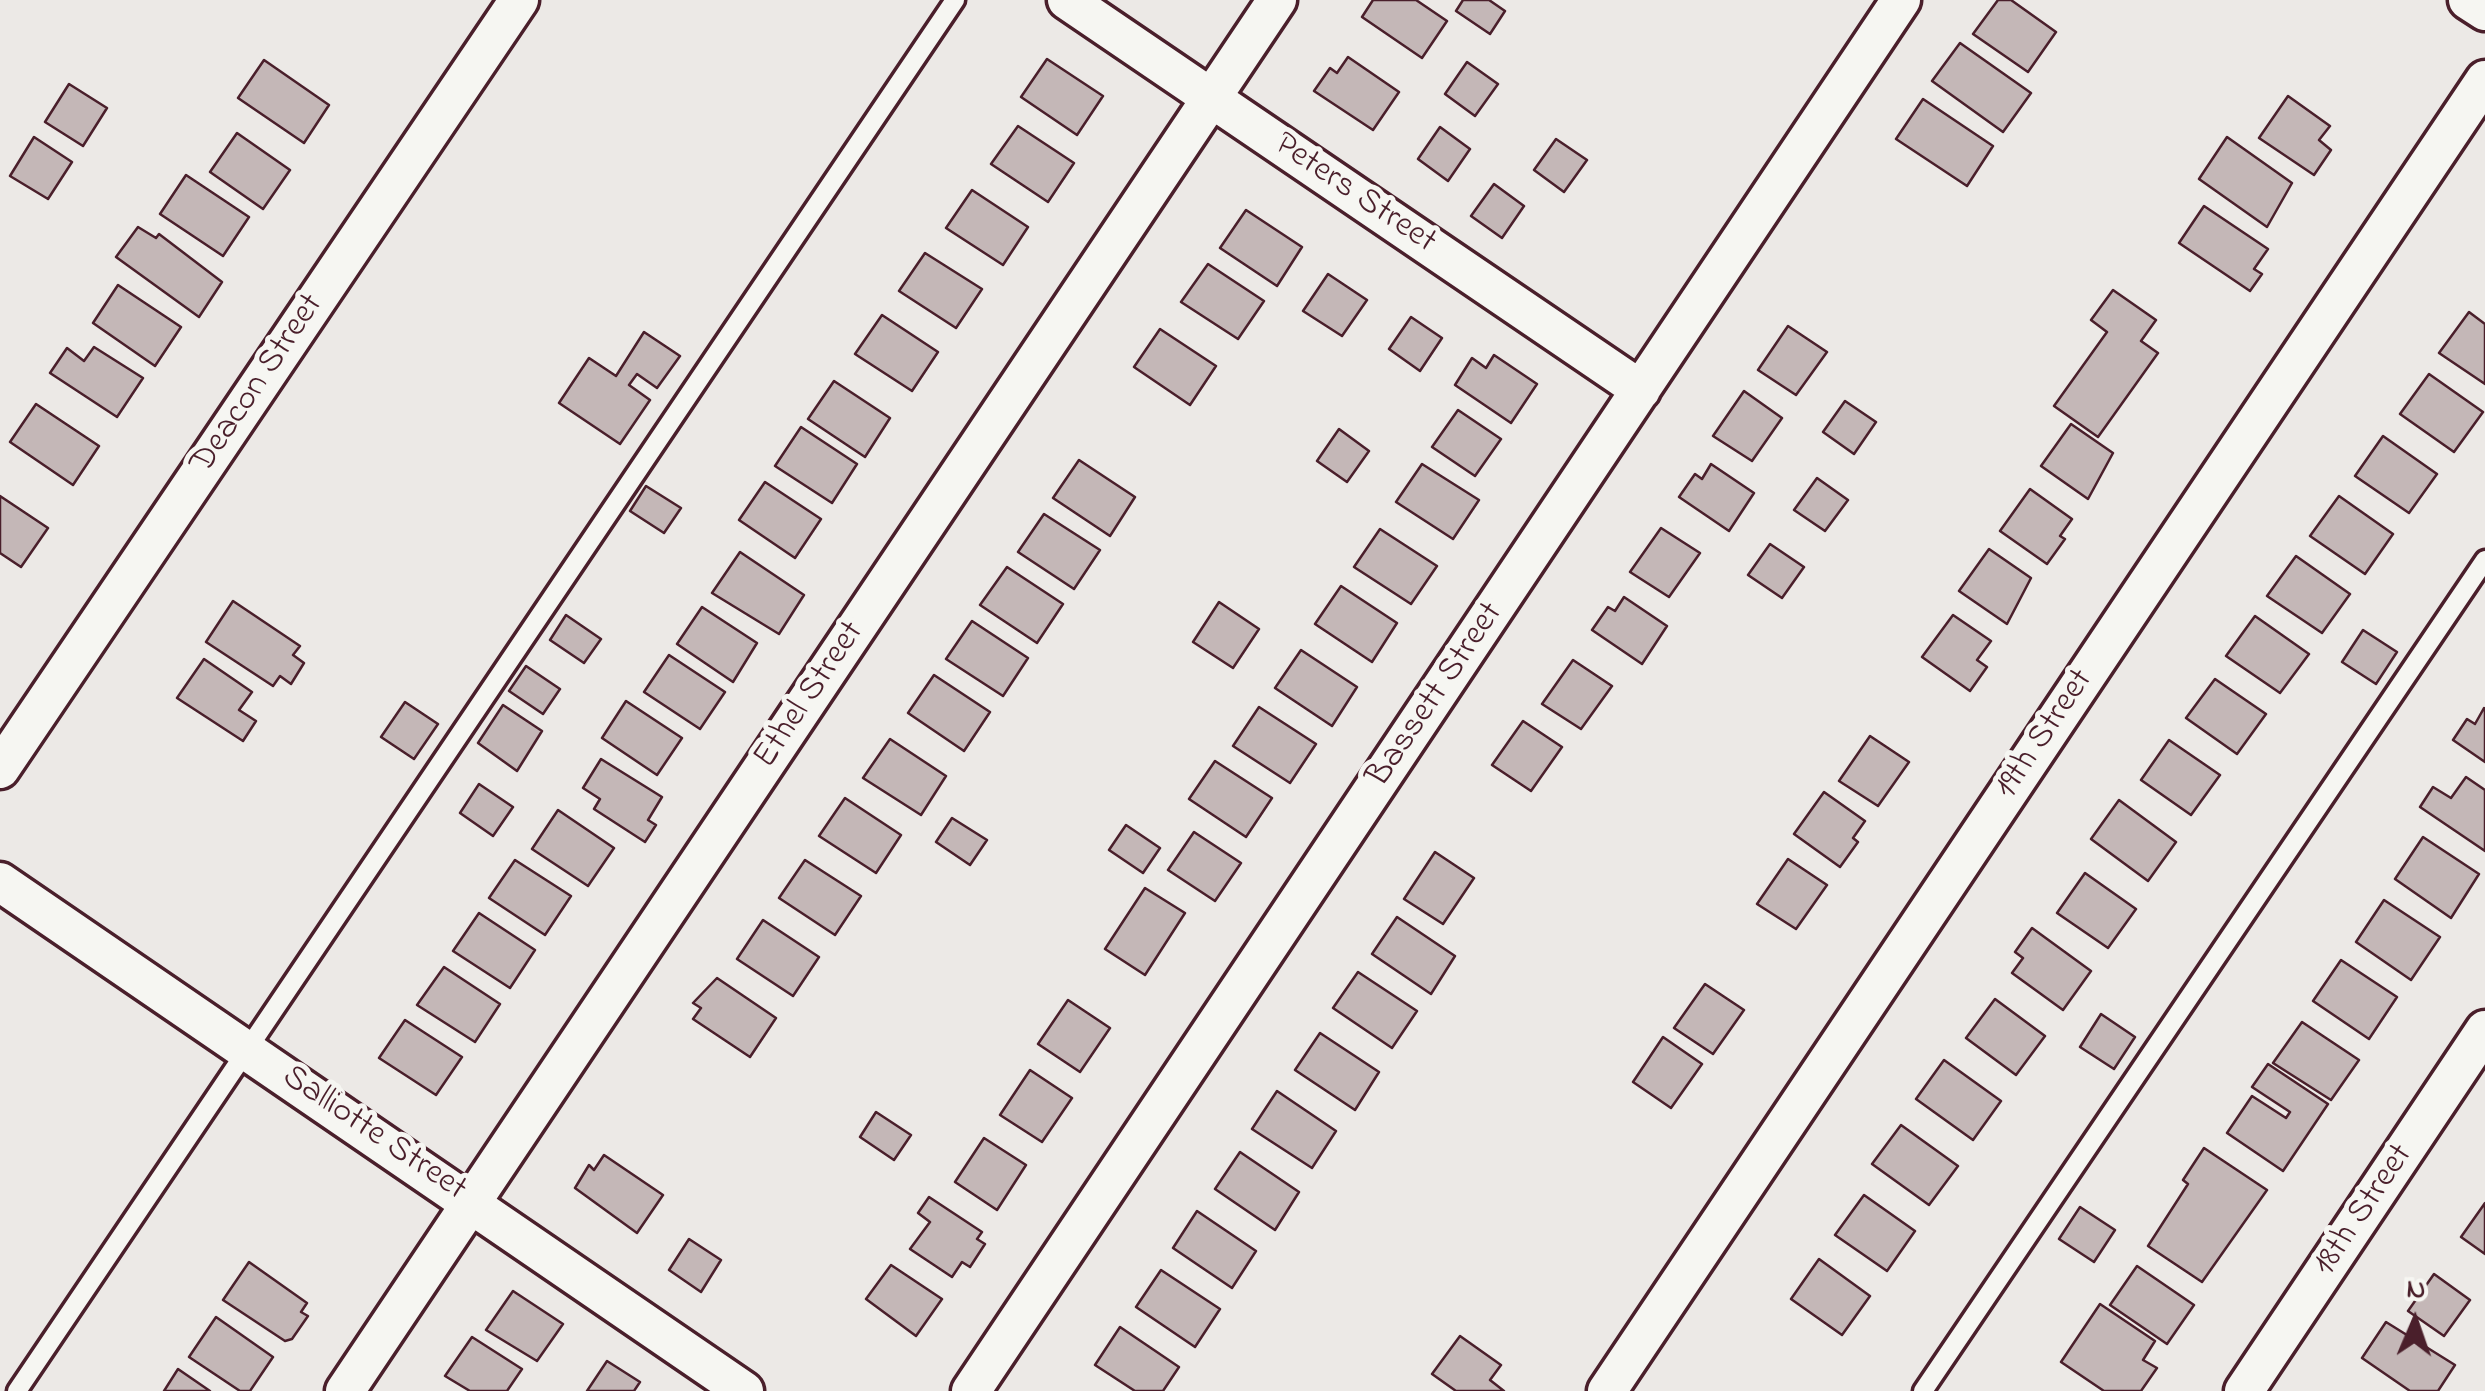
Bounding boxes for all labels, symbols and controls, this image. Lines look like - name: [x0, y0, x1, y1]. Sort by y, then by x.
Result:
- street label: Peters Street: [1265, 125, 1443, 265]
- street label: Deacon Street: [183, 287, 335, 483]
- street label: Bassett Street: [1360, 595, 1514, 797]
- street label: Ethel Street: [747, 615, 875, 777]
- street label: 19th Street: [1987, 662, 2105, 808]
- street label: Salliotte Street: [273, 1058, 473, 1212]
- street label: 18th Street: [2306, 1137, 2424, 1285]
- text: N: [2406, 1270, 2426, 1311]
- north arrow: [2365, 1271, 2465, 1371]

